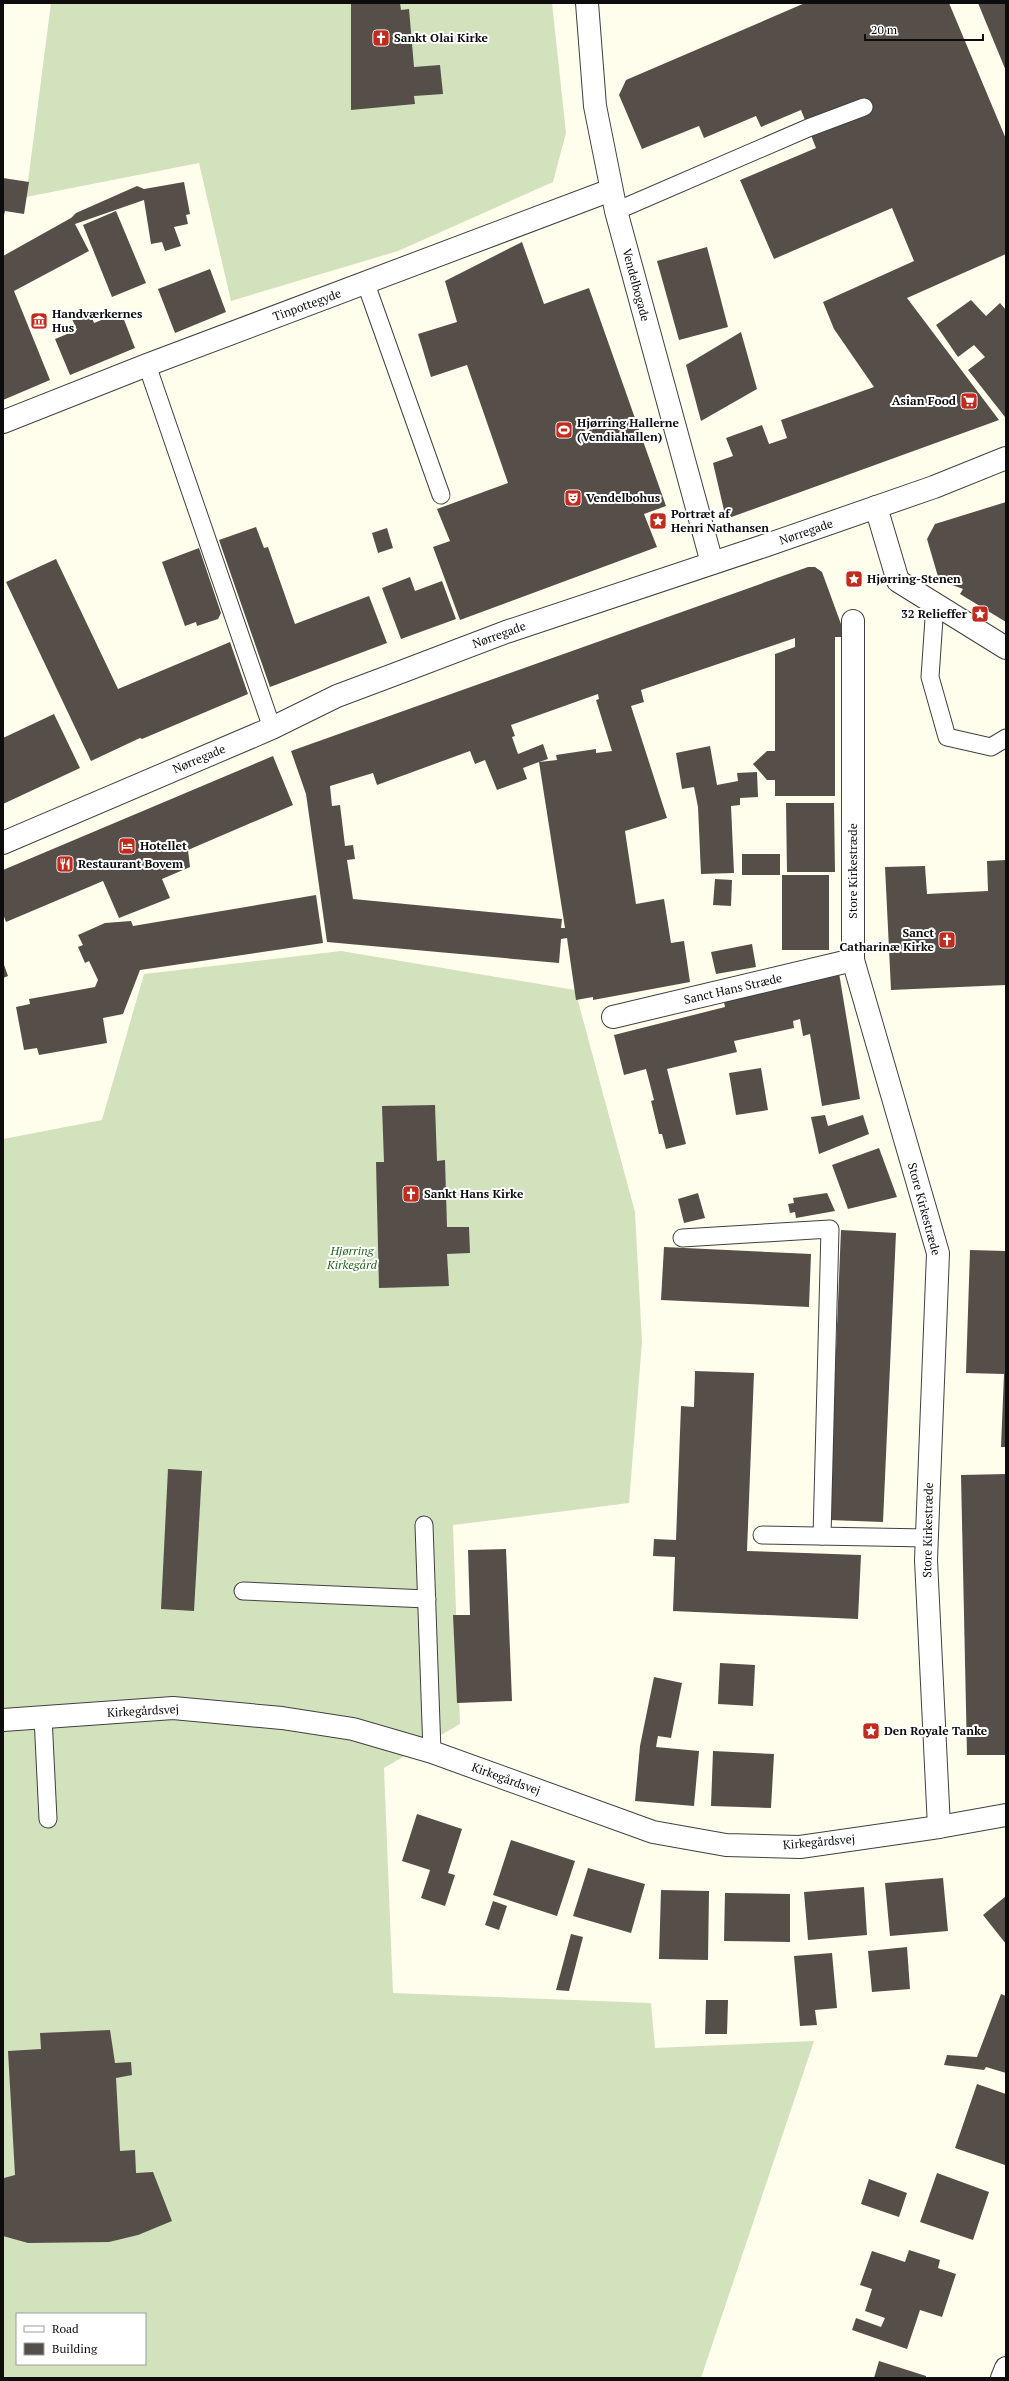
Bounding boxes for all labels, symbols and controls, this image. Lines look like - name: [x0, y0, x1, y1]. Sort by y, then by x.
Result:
- scale bar: [865, 16, 983, 42]
- text: 20 m: [871, 22, 898, 37]
- church icon: Sankt Olai Kirke: [371, 28, 391, 48]
- place label: Sankt Olai Kirke: [394, 30, 489, 45]
- street label: Vendelbogade: [620, 247, 653, 323]
- street label: Tinpottegyde: [271, 285, 343, 324]
- place label: Handværkernes Hus: [52, 306, 143, 335]
- museum icon: Handværkernes Hus: [29, 311, 49, 331]
- supermarket icon: Asian Food: [959, 391, 979, 411]
- place label: Asian Food: [892, 393, 957, 408]
- place label: Hjørring Hallerne (Vendiahallen): [577, 415, 679, 444]
- sports icon: Hjørring Hallerne (Vendiahallen): [554, 420, 574, 440]
- theatre icon: Vendelbohus: [563, 488, 583, 508]
- place label: Vendelbohus: [586, 490, 661, 505]
- place label: Portræt af Henri Nathansen: [671, 506, 769, 535]
- place icon: Portræt af Henri Nathansen: [648, 511, 668, 531]
- street label: Nørregade: [777, 515, 835, 548]
- place icon: Hjørring-Stenen: [844, 569, 864, 589]
- place label: Hjørring-Stenen: [867, 571, 961, 586]
- place icon: 32 Relieffer: [970, 604, 990, 624]
- place label: 32 Relieffer: [901, 606, 968, 621]
- street label: Nørregade: [470, 618, 528, 651]
- street label: Nørregade: [170, 741, 227, 776]
- street label: Store Kirkestræde: [845, 823, 860, 919]
- hotel icon: Hotellet: [117, 836, 137, 856]
- place label: Hotellet: [140, 838, 187, 853]
- restaurant icon: Restaurant Bovem: [55, 854, 75, 874]
- place label: Restaurant Bovem: [78, 856, 183, 871]
- place label: Sanct Catharinæ Kirke: [839, 925, 935, 954]
- church icon: Sanct Catharinæ Kirke: [937, 930, 957, 950]
- street label: Sanct Hans Stræde: [682, 970, 783, 1007]
- street label: Store Kirkestræde: [905, 1161, 944, 1257]
- church icon: Sankt Hans Kirke: [401, 1184, 421, 1204]
- place label: Sankt Hans Kirke: [424, 1186, 524, 1201]
- park label: Hjørring Kirkegård: [326, 1243, 378, 1272]
- street label: Store Kirkestræde: [919, 1482, 936, 1578]
- street label: Kirkegårdsvej: [106, 1701, 179, 1720]
- place icon: Den Royale Tanke: [861, 1721, 881, 1741]
- place label: Den Royale Tanke: [884, 1723, 988, 1738]
- street label: Kirkegårdsvej: [470, 1759, 543, 1798]
- street label: Kirkegårdsvej: [782, 1831, 856, 1852]
- legend: [16, 2313, 146, 2365]
- text: Road: [52, 2321, 79, 2336]
- text: Building: [52, 2341, 98, 2356]

